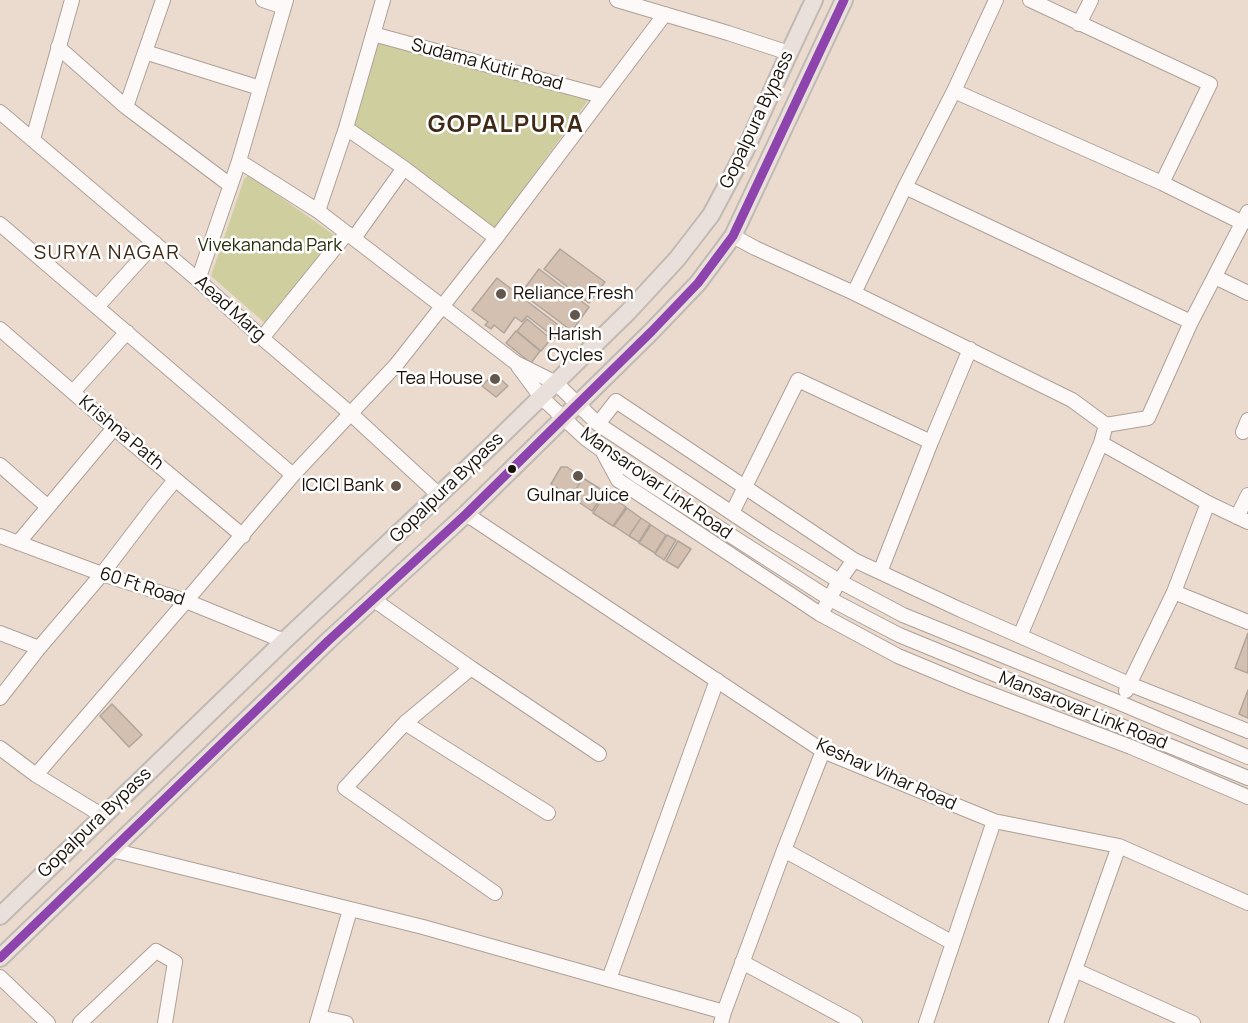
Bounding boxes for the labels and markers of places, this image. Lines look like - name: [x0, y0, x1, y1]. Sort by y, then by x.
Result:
- place label: Reliance Fresh: [513, 283, 634, 305]
- marker: Reliance Fresh: [494, 287, 508, 301]
- marker: Harish Cycles: [568, 308, 582, 322]
- place label: Harish Cycles: [547, 324, 603, 366]
- place label: Tea House: [396, 368, 483, 390]
- marker: Tea House: [488, 372, 502, 386]
- unlabelled marker: [506, 463, 518, 475]
- marker: Gulnar Juice: [571, 469, 585, 483]
- place label: ICICI Bank: [301, 475, 384, 497]
- marker: ICICI Bank: [389, 479, 403, 493]
- place label: Gulnar Juice: [527, 485, 629, 507]

